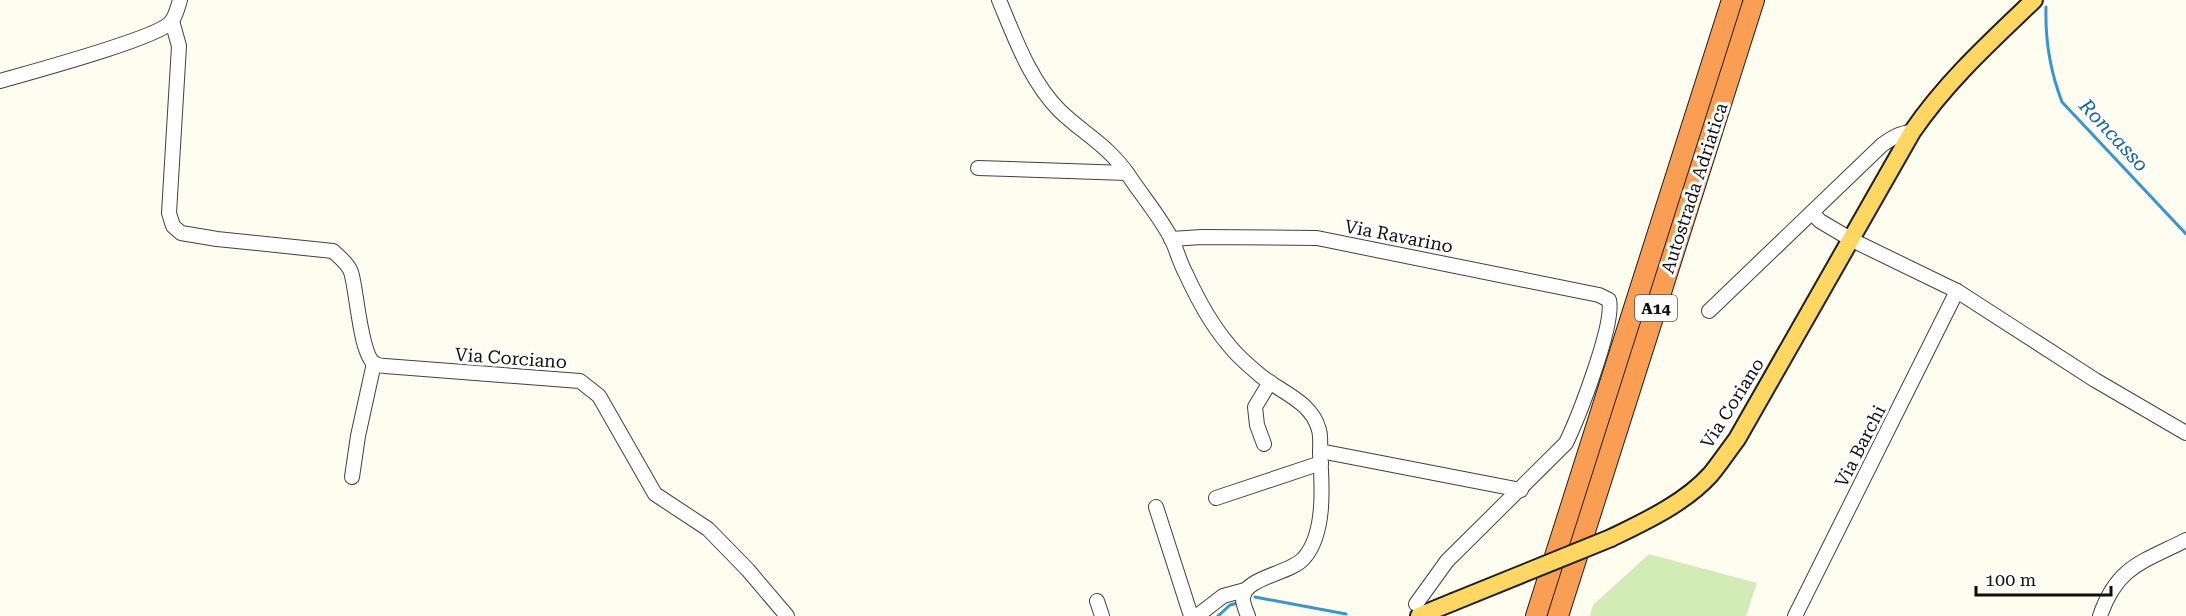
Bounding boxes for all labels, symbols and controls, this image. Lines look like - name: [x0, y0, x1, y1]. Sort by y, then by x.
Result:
- water label: Roncasso: [2074, 93, 2154, 176]
- street label: Autostrada Adriatica: [1656, 100, 1732, 276]
- street label: Via Ravarino: [1343, 215, 1455, 257]
- road number: A14: [1635, 295, 1677, 321]
- street label: Via Corciano: [454, 344, 568, 372]
- street label: Via Coriano: [1696, 354, 1768, 452]
- street label: Via Barchi: [1830, 401, 1890, 490]
- scale bar: [1976, 559, 2111, 597]
- text: 100 m: [1985, 569, 2036, 590]

